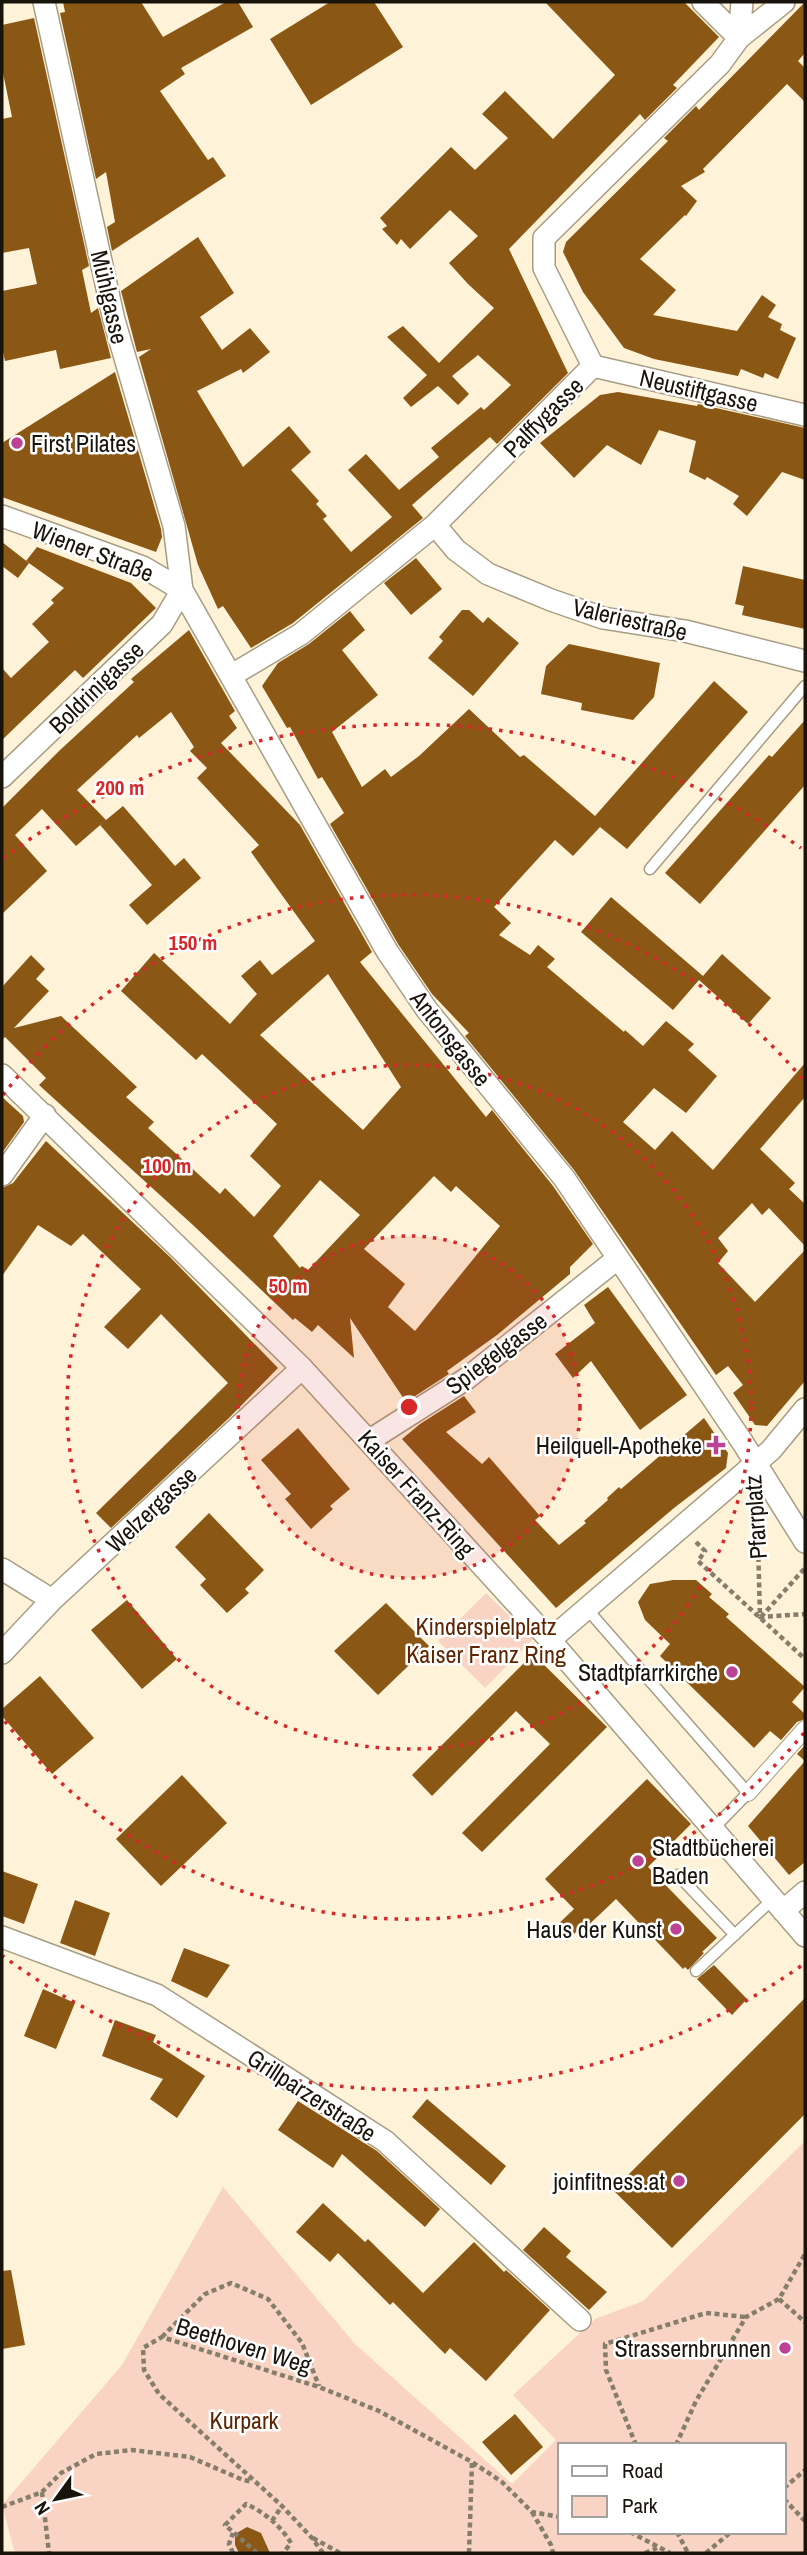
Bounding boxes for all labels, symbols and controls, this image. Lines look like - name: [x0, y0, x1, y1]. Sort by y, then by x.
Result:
- street label: Mühlgasse: [84, 247, 136, 347]
- street label: Neustiftgasse: [637, 361, 761, 419]
- street label: Palffygasse: [496, 370, 590, 464]
- place label: First Pilates: [31, 427, 136, 459]
- marker: First Pilates: [9, 435, 25, 451]
- street label: Wiener Straße: [28, 513, 158, 589]
- street label: Valeriestraße: [570, 590, 690, 648]
- street label: Boldrinigasse: [42, 634, 150, 740]
- text: 200 m: [96, 773, 144, 802]
- text: 150 m: [169, 928, 217, 957]
- street label: Antonsgasse: [403, 983, 499, 1093]
- text: 100 m: [143, 1151, 191, 1180]
- text: 50 m: [268, 1271, 308, 1300]
- street label: Spiegelgasse: [439, 1304, 553, 1402]
- centre of rings: [397, 1395, 421, 1419]
- street label: Kaiser Franz-Ring: [351, 1423, 483, 1563]
- place label: Heilquell-Apotheke: [536, 1429, 702, 1461]
- marker: Heilquell-Apotheke: [708, 1437, 724, 1453]
- street label: Welzergasse: [99, 1459, 203, 1559]
- street label: Pfarrplatz: [736, 1474, 774, 1560]
- park label: Kinderspielplatz Kaiser Franz Ring: [406, 1610, 566, 1670]
- place label: Stadtpfarrkirche: [578, 1656, 718, 1688]
- marker: Stadtpfarrkirche: [724, 1664, 740, 1680]
- place label: Stadtbücherei Baden: [652, 1831, 775, 1891]
- marker: Stadtbücherei Baden: [630, 1853, 646, 1869]
- place label: Haus der Kunst: [526, 1913, 663, 1945]
- marker: Haus der Kunst: [668, 1921, 684, 1937]
- street label: Grillparzerstraße: [241, 2041, 383, 2149]
- place label: joinfitness.at: [552, 2165, 666, 2197]
- marker: joinfitness.at: [671, 2173, 687, 2189]
- street label: Beethoven Weg: [173, 2309, 316, 2381]
- place label: Strassernbrunnen: [615, 2332, 771, 2364]
- marker: Strassernbrunnen: [777, 2340, 793, 2356]
- park label: Kurpark: [210, 2404, 279, 2436]
- legend: [558, 2443, 786, 2534]
- text: Road: [622, 2456, 663, 2485]
- north arrow: [21, 2464, 91, 2534]
- text: Park: [622, 2491, 658, 2520]
- text: N: [28, 2496, 56, 2520]

